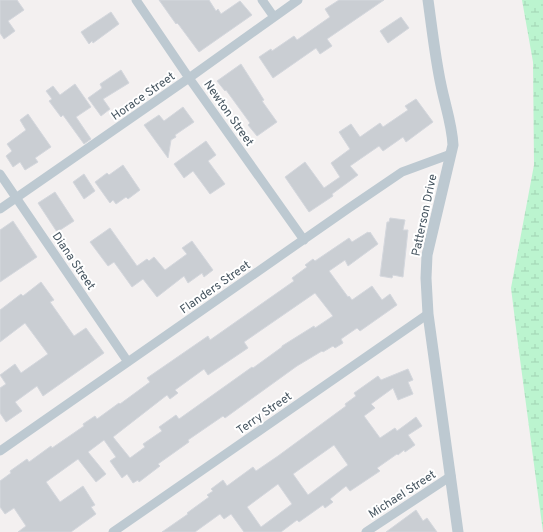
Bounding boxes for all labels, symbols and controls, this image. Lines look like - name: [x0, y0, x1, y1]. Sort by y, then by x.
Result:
- street label: Horace Street: [109, 69, 179, 125]
- street label: Newton Street: [199, 77, 257, 150]
- street label: Patterson Drive: [408, 173, 441, 258]
- street label: Diana Street: [48, 229, 98, 294]
- street label: Flanders Street: [177, 258, 254, 318]
- street label: Terry Street: [234, 389, 295, 439]
- street label: Michael Street: [366, 467, 439, 523]

